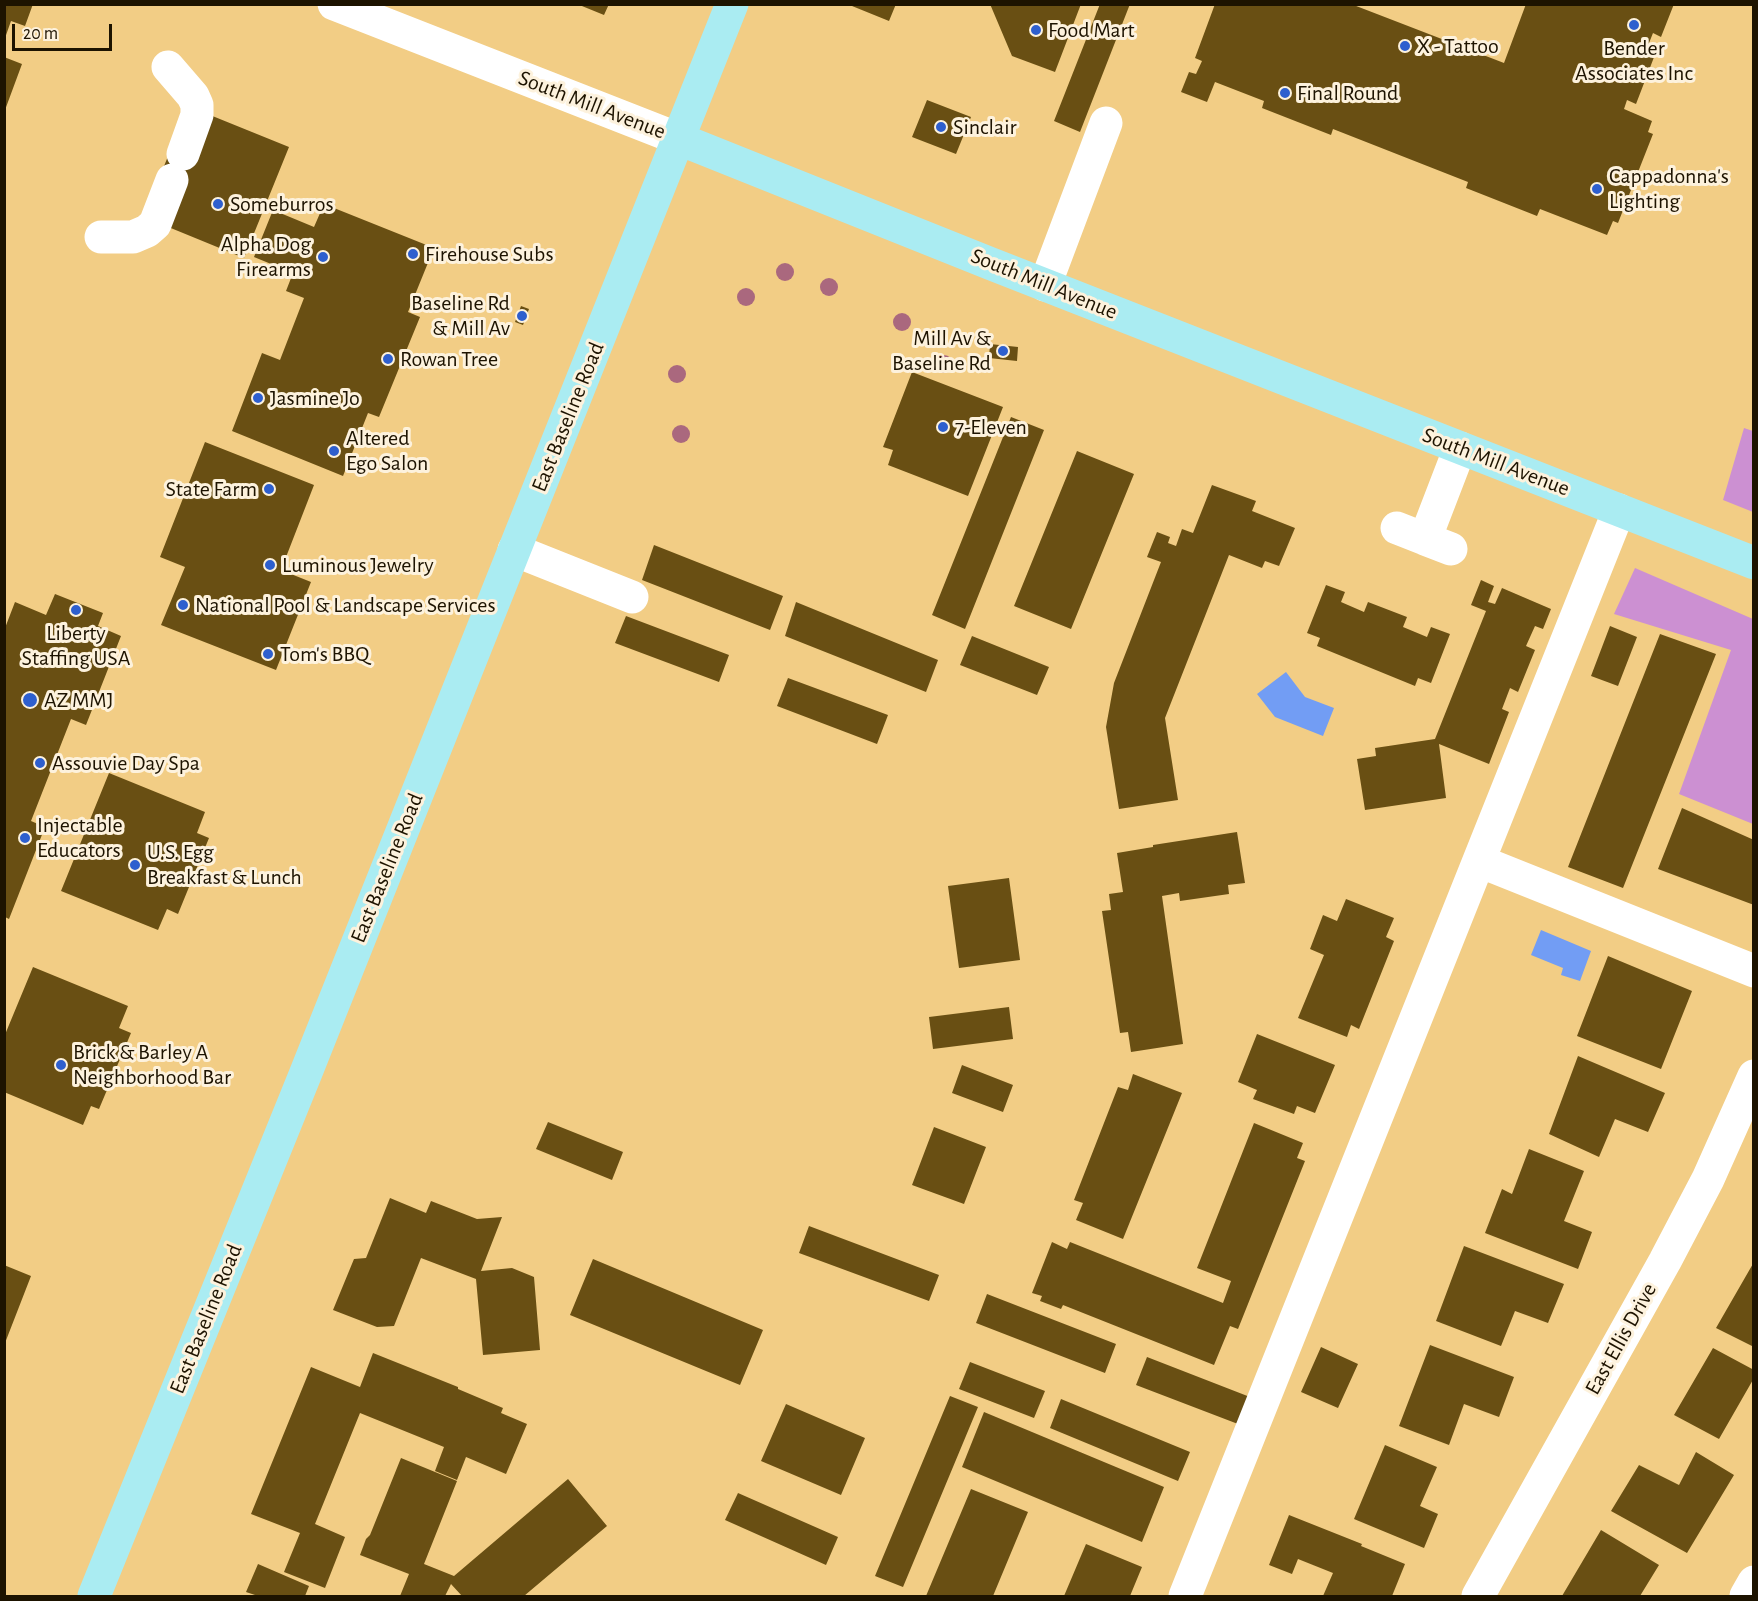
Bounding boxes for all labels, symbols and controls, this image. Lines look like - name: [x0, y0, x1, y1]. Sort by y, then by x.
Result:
- scale bar: [15, 12, 116, 50]
- place label: Food Mart: [1048, 17, 1135, 43]
- marker: Bender Associates Inc: [1627, 18, 1641, 32]
- marker: Food Mart: [1029, 23, 1043, 37]
- text: 20 m: [23, 25, 58, 43]
- place label: X - Tattoo: [1417, 33, 1499, 59]
- place label: Bender Associates Inc: [1575, 35, 1693, 86]
- marker: X - Tattoo: [1398, 39, 1412, 53]
- street label: South Mill Avenue: [515, 65, 669, 145]
- place label: Final Round: [1297, 80, 1398, 106]
- marker: Final Round: [1278, 86, 1292, 100]
- place label: Sinclair: [953, 114, 1017, 140]
- marker: Sinclair: [934, 120, 948, 134]
- place label: Cappadonna's Lighting: [1609, 163, 1729, 214]
- marker: Cappadonna's Lighting: [1590, 182, 1604, 196]
- place label: Someburros: [230, 191, 334, 217]
- marker: Someburros: [211, 197, 225, 211]
- place label: Alpha Dog Firearms: [221, 231, 311, 282]
- place label: Firehouse Subs: [425, 241, 554, 267]
- street label: South Mill Avenue: [967, 243, 1121, 325]
- marker: Firehouse Subs: [406, 247, 420, 261]
- marker: Alpha Dog Firearms: [316, 250, 330, 264]
- place label: Baseline Rd & Mill Av: [411, 290, 510, 342]
- marker: Baseline Rd & Mill Av: [515, 309, 529, 323]
- place label: Mill Av & Baseline Rd: [892, 325, 991, 376]
- street label: East Baseline Road: [526, 338, 610, 496]
- marker: Mill Av & Baseline Rd: [996, 344, 1010, 358]
- place label: Rowan Tree: [400, 346, 498, 372]
- marker: Rowan Tree: [381, 352, 395, 366]
- place label: Jasmine Jo: [270, 385, 360, 411]
- marker: Jasmine Jo: [251, 391, 265, 405]
- place label: 7-Eleven: [955, 414, 1027, 440]
- marker: 7-Eleven: [936, 420, 950, 434]
- street label: South Mill Avenue: [1419, 422, 1573, 502]
- place label: Altered Ego Salon: [346, 425, 428, 476]
- marker: Altered Ego Salon: [327, 444, 341, 458]
- place label: State Farm: [165, 476, 257, 502]
- marker: State Farm: [262, 482, 276, 496]
- place label: Luminous Jewelry: [282, 552, 434, 578]
- marker: Luminous Jewelry: [263, 558, 277, 572]
- place label: National Pool & Landscape Services: [195, 592, 496, 618]
- marker: National Pool & Landscape Services: [176, 598, 190, 612]
- marker: Liberty Staffing USA: [69, 603, 83, 617]
- place label: Liberty Staffing USA: [22, 620, 130, 672]
- place label: Tom's BBQ: [280, 641, 369, 667]
- marker: Tom's BBQ: [261, 647, 275, 661]
- place label: AZ MMJ: [44, 687, 113, 713]
- marker: AZ MMJ: [21, 691, 39, 709]
- place label: Assouvie Day Spa: [52, 750, 200, 776]
- marker: Assouvie Day Spa: [33, 756, 47, 770]
- street label: East Baseline Road: [345, 789, 429, 947]
- place label: Injectable Educators: [37, 812, 123, 864]
- marker: Injectable Educators: [18, 831, 32, 845]
- place label: U.S. Egg Breakfast & Lunch: [147, 839, 302, 890]
- marker: U.S. Egg Breakfast & Lunch: [128, 858, 142, 872]
- place label: Brick & Barley A Neighborhood Bar: [73, 1039, 231, 1090]
- marker: Brick & Barley A Neighborhood Bar: [54, 1058, 68, 1072]
- street label: East Baseline Road: [164, 1240, 248, 1398]
- street label: East Ellis Drive: [1580, 1279, 1662, 1399]

